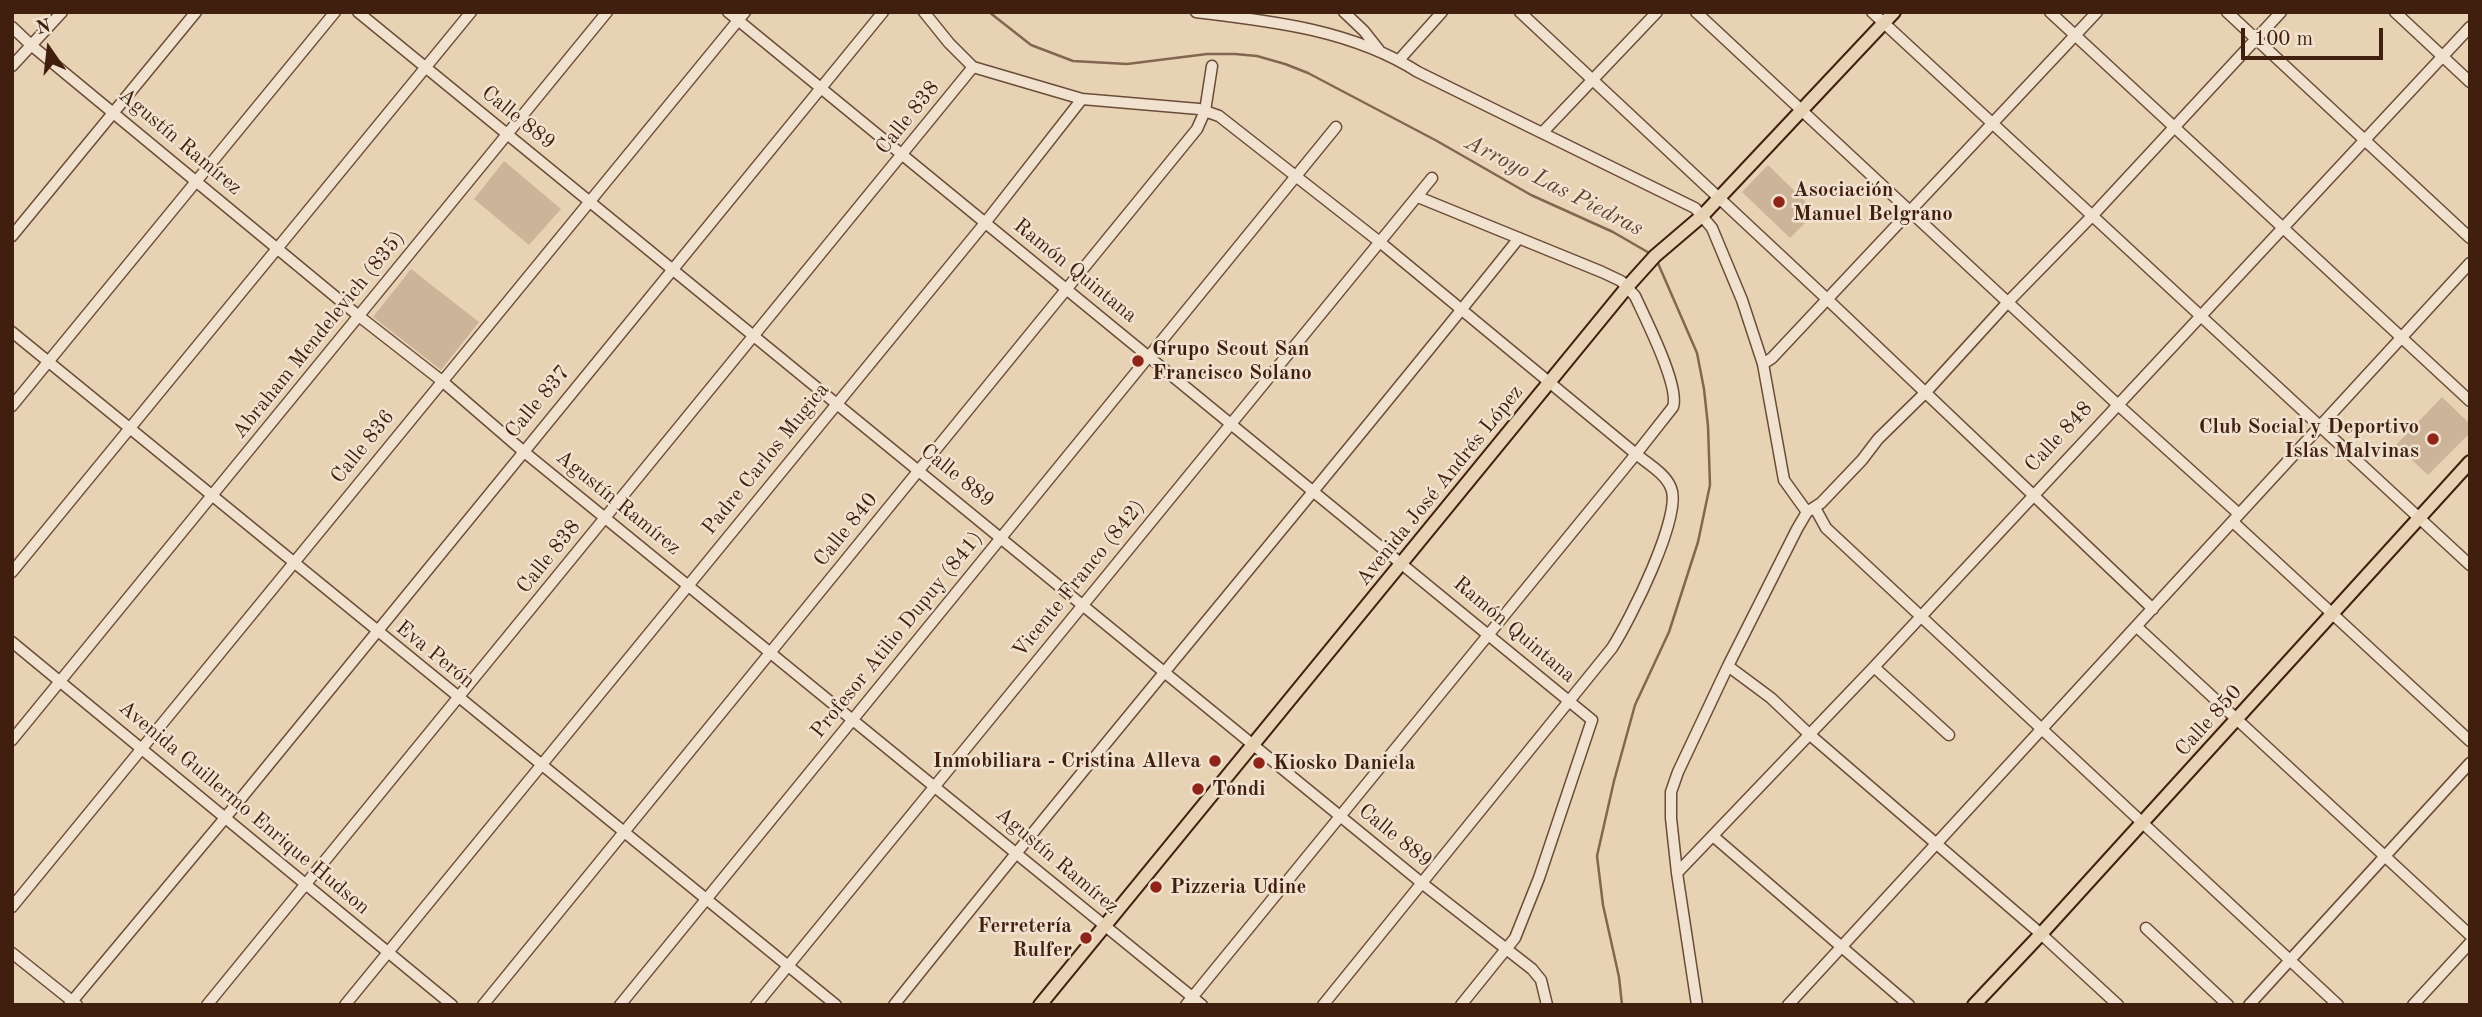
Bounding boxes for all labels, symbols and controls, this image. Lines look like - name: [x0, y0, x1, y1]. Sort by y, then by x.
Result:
- north arrow: [14, 14, 84, 84]
- scale bar: [2244, 14, 2386, 58]
- text: N: [34, 17, 53, 39]
- text: 100 m: [2254, 29, 2313, 50]
- street label: Calle 838: [871, 76, 945, 160]
- street label: Calle 889: [476, 81, 560, 155]
- street label: Agustín Ramírez: [113, 83, 247, 201]
- water label: Arroyo Las Piedras: [1460, 129, 1648, 243]
- place label: Asociación Manuel Belgrano: [1793, 177, 1953, 227]
- marker: Asociación Manuel Belgrano: [1771, 194, 1787, 210]
- street label: Ramón Quintana: [1008, 213, 1142, 329]
- street label: Abraham Mendelevich (835): [227, 226, 411, 444]
- place label: Grupo Scout San Francisco Solano: [1152, 336, 1312, 386]
- marker: Grupo Scout San Francisco Solano: [1130, 353, 1146, 369]
- street label: Calle 837: [500, 360, 576, 444]
- street label: Padre Carlos Mugica: [697, 378, 835, 540]
- street label: Avenida José Andrés López: [1351, 381, 1529, 591]
- street label: Calle 848: [2020, 396, 2098, 478]
- street label: Calle 836: [326, 405, 400, 489]
- place label: Club Social y Deportivo Islas Malvinas: [2199, 414, 2419, 464]
- marker: Club Social y Deportivo Islas Malvinas: [2425, 431, 2441, 447]
- street label: Calle 889: [915, 439, 999, 513]
- street label: Agustín Ramírez: [551, 445, 685, 561]
- street label: Calle 840: [809, 488, 883, 572]
- street label: Vicente Franco (842): [1008, 495, 1150, 663]
- street label: Calle 838: [512, 515, 586, 599]
- street label: Profesor Atilio Dupuy (841): [806, 526, 988, 744]
- street label: Ramón Quintana: [1448, 571, 1580, 689]
- street label: Eva Perón: [390, 615, 480, 695]
- street label: Calle 850: [2170, 680, 2248, 762]
- street label: Avenida Guillermo Enrique Hudson: [113, 695, 375, 921]
- place label: Inmobiliara - Cristina Alleva: [933, 748, 1201, 774]
- place label: Kiosko Daniela: [1273, 750, 1415, 776]
- marker: Inmobiliara - Cristina Alleva: [1207, 753, 1223, 769]
- marker: Kiosko Daniela: [1251, 755, 1267, 771]
- place label: Tondi: [1212, 776, 1265, 802]
- marker: Tondi: [1190, 781, 1206, 797]
- street label: Calle 889: [1353, 799, 1437, 873]
- street label: Agustín Ramírez: [990, 802, 1124, 920]
- place label: Pizzeria Udine: [1170, 874, 1306, 900]
- marker: Pizzeria Udine: [1148, 879, 1164, 895]
- place label: Ferretería Rulfer: [977, 913, 1072, 963]
- marker: Ferretería Rulfer: [1078, 930, 1094, 946]

